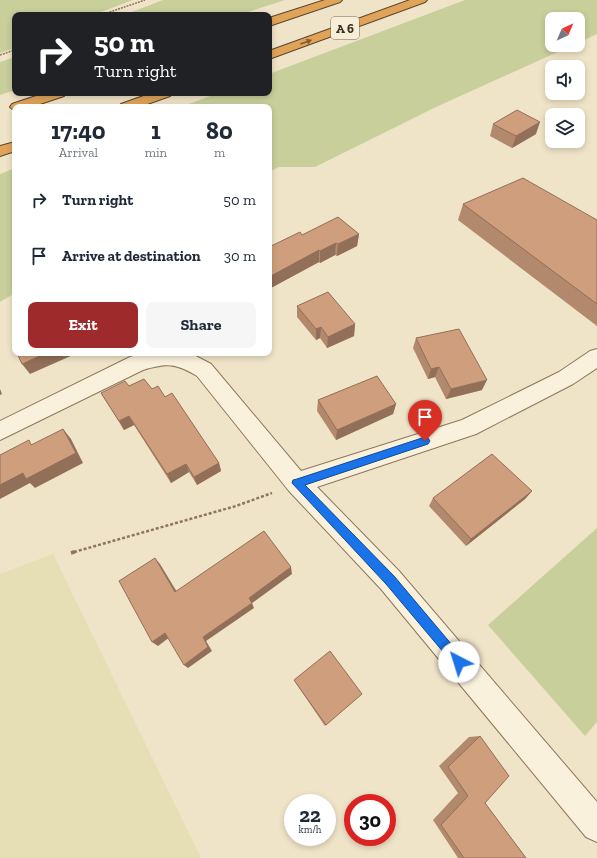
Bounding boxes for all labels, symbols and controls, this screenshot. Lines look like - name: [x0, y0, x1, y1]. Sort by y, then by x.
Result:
- north arrow: [545, 12, 585, 52]
- map controls: [545, 12, 585, 148]
- road number: A 6: [331, 17, 359, 39]
- text: 50 m: [94, 26, 155, 59]
- icon: right: [28, 28, 80, 80]
- one-way arrow: [300, 39, 312, 45]
- text: Turn right: [94, 60, 176, 82]
- button: sound: [545, 60, 585, 100]
- button: layers: [545, 108, 585, 148]
- text: 17:40: [51, 116, 106, 145]
- text: 1: [151, 116, 161, 145]
- text: 80: [206, 116, 233, 145]
- text: Arrival: [59, 145, 98, 160]
- text: min: [145, 145, 167, 160]
- text: m: [214, 145, 225, 160]
- icon: right: [28, 189, 50, 211]
- text: Turn right: [62, 191, 133, 209]
- text: 50 m: [223, 191, 256, 209]
- icon: arrive: [28, 245, 50, 267]
- text: Arrive at destination: [62, 247, 201, 265]
- text: 30 m: [224, 247, 256, 265]
- button: Exit: [28, 302, 138, 348]
- button: Share: [146, 302, 256, 348]
- pin: [408, 400, 442, 441]
- icon: arrive: [414, 406, 436, 428]
- position arrow: [438, 641, 480, 683]
- speed limit sign: 30: [344, 794, 396, 846]
- text: 22: [299, 803, 321, 827]
- text: km/h: [299, 824, 321, 836]

